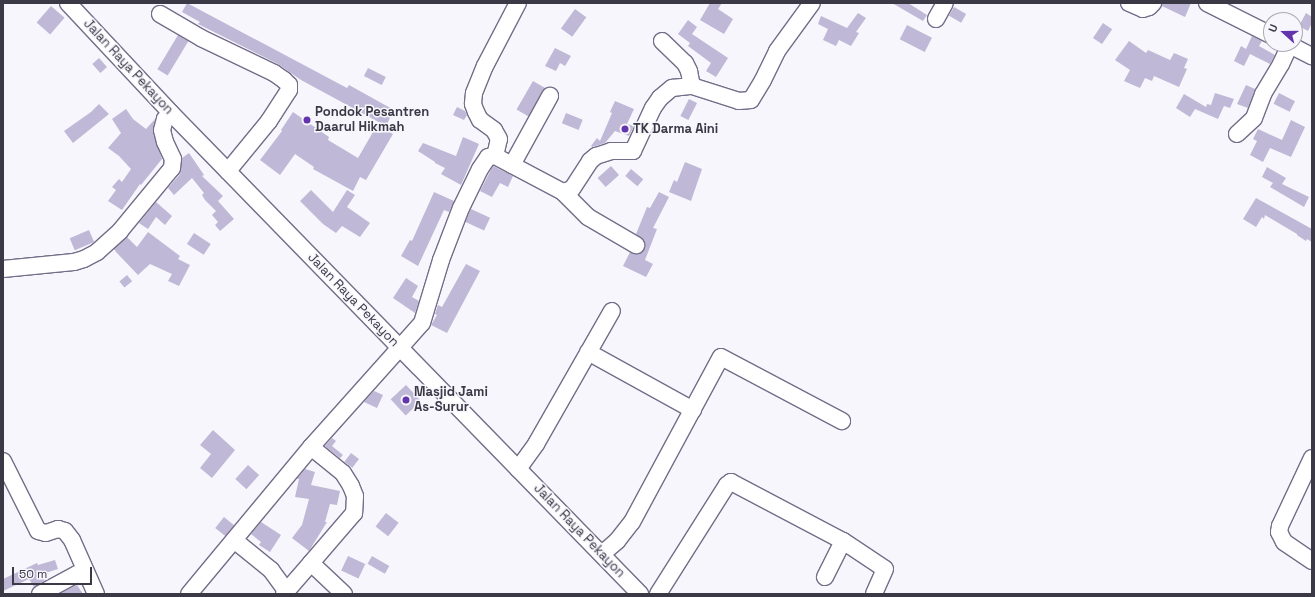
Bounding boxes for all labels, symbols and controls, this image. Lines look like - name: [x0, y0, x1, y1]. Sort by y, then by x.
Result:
- north arrow: [1263, 12, 1303, 52]
- street label: Jalan Raya Pekayon: [80, 16, 176, 118]
- text: U: [1265, 22, 1281, 34]
- place label: Pondok Pesantren Daarul Hikmah: [315, 105, 429, 136]
- marker: Pondok Pesantren Daarul Hikmah: [302, 115, 312, 125]
- place label: TK Darma Aini: [633, 121, 718, 137]
- marker: TK Darma Aini: [620, 124, 630, 134]
- street label: Jalan Raya Pekayon: [304, 250, 402, 350]
- place label: Masjid Jami As-Surur: [414, 385, 488, 416]
- marker: Masjid Jami As-Surur: [401, 395, 411, 405]
- street label: Jalan Raya Pekayon: [530, 481, 628, 581]
- scale bar: [14, 559, 94, 585]
- text: 50 m: [19, 566, 47, 582]

